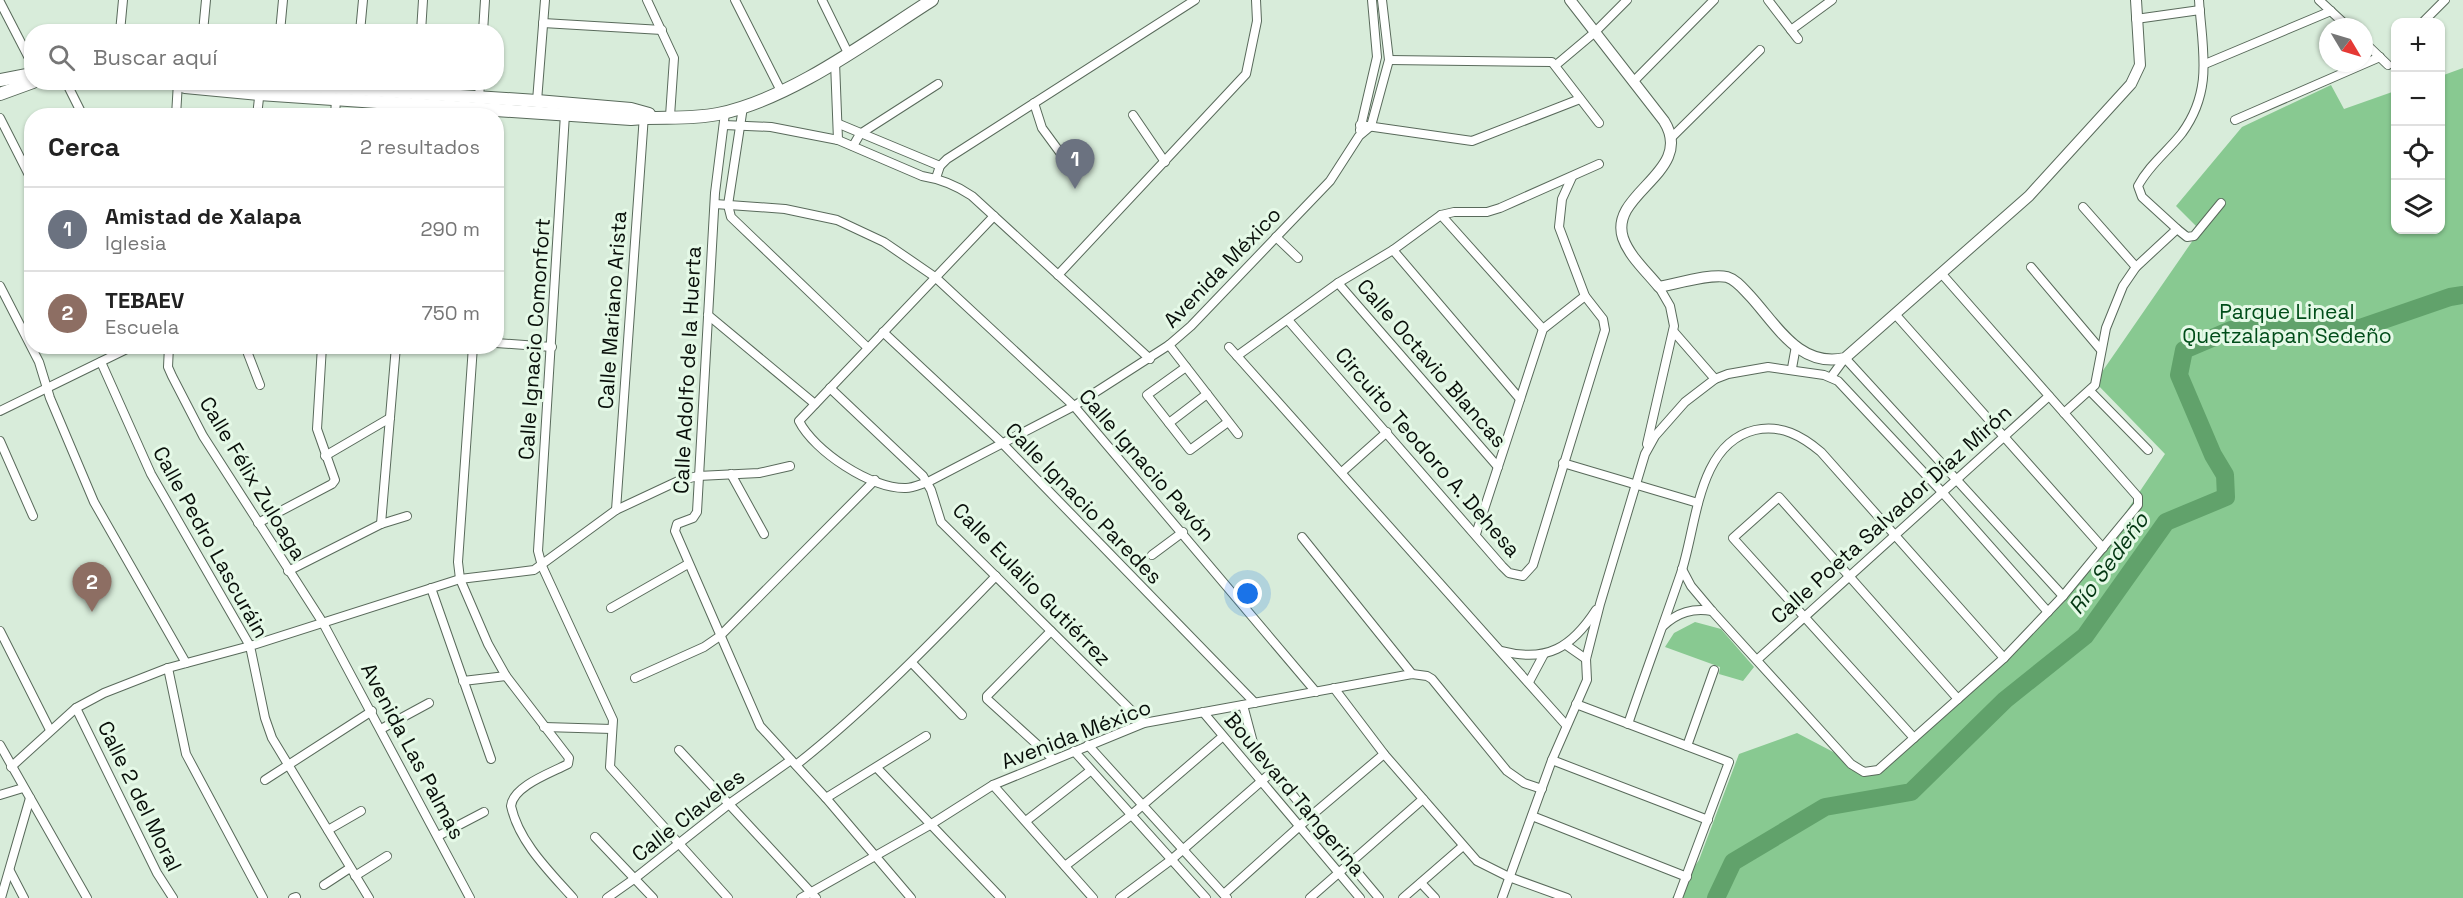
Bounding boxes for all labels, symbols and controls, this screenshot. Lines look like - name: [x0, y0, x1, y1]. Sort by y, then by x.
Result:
- north arrow: [2319, 18, 2373, 72]
- map controls: [2391, 18, 2445, 234]
- button: +: [2391, 18, 2445, 72]
- search box: [24, 24, 504, 90]
- icon: search: [45, 41, 78, 74]
- text: Buscar aquí: [93, 43, 218, 71]
- button: −: [2391, 72, 2445, 126]
- button: locate: [2391, 126, 2445, 180]
- text: Cerca: [48, 130, 120, 164]
- text: 2 resultados: [360, 134, 480, 160]
- pin: 1: [1056, 140, 1094, 189]
- button: layers: [2391, 180, 2445, 234]
- street label: Avenida México: [1157, 201, 1287, 333]
- text: Amistad de Xalapa: [105, 202, 301, 230]
- street label: Calle Mariano Arista: [592, 210, 632, 410]
- text: 1: [63, 216, 72, 242]
- text: 290 m: [421, 216, 480, 242]
- street label: Calle Ignacio Comonfort: [512, 217, 556, 461]
- text: Iglesia: [105, 230, 166, 256]
- street label: Calle Adolfo de la Huerta: [667, 245, 707, 495]
- street label: Calle Octavio Blancas: [1351, 273, 1513, 453]
- text: TEBAEV: [105, 286, 184, 314]
- park label: Parque Lineal Quetzalapan Sedeño: [2182, 298, 2392, 349]
- text: 2: [62, 300, 73, 326]
- text: 750 m: [422, 300, 480, 326]
- text: Escuela: [105, 314, 179, 340]
- street label: Circuito Teodoro A. Dehesa: [1329, 341, 1527, 563]
- street label: Calle Ignacio Pavón: [1073, 383, 1221, 547]
- street label: Calle Félix Zuloaga: [194, 391, 312, 565]
- street label: Calle Poeta Salvador Díaz Mirón: [1765, 399, 2017, 629]
- street label: Calle Ignacio Paredes: [1000, 416, 1168, 590]
- street label: Calle Pedro Lascuráin: [147, 441, 275, 643]
- street label: Calle Eulalio Gutiérrez: [947, 497, 1117, 671]
- water label: Río Sedeño: [2062, 505, 2155, 619]
- pin: 2: [72, 562, 112, 612]
- your location: [1233, 579, 1262, 608]
- street label: Avenida Las Palmas: [355, 658, 471, 844]
- street label: Avenida México: [997, 693, 1155, 775]
- street label: Boulevard Tangerina: [1219, 707, 1371, 881]
- street label: Calle 2 del Moral: [92, 716, 188, 876]
- street label: Calle Claveles: [626, 763, 750, 867]

